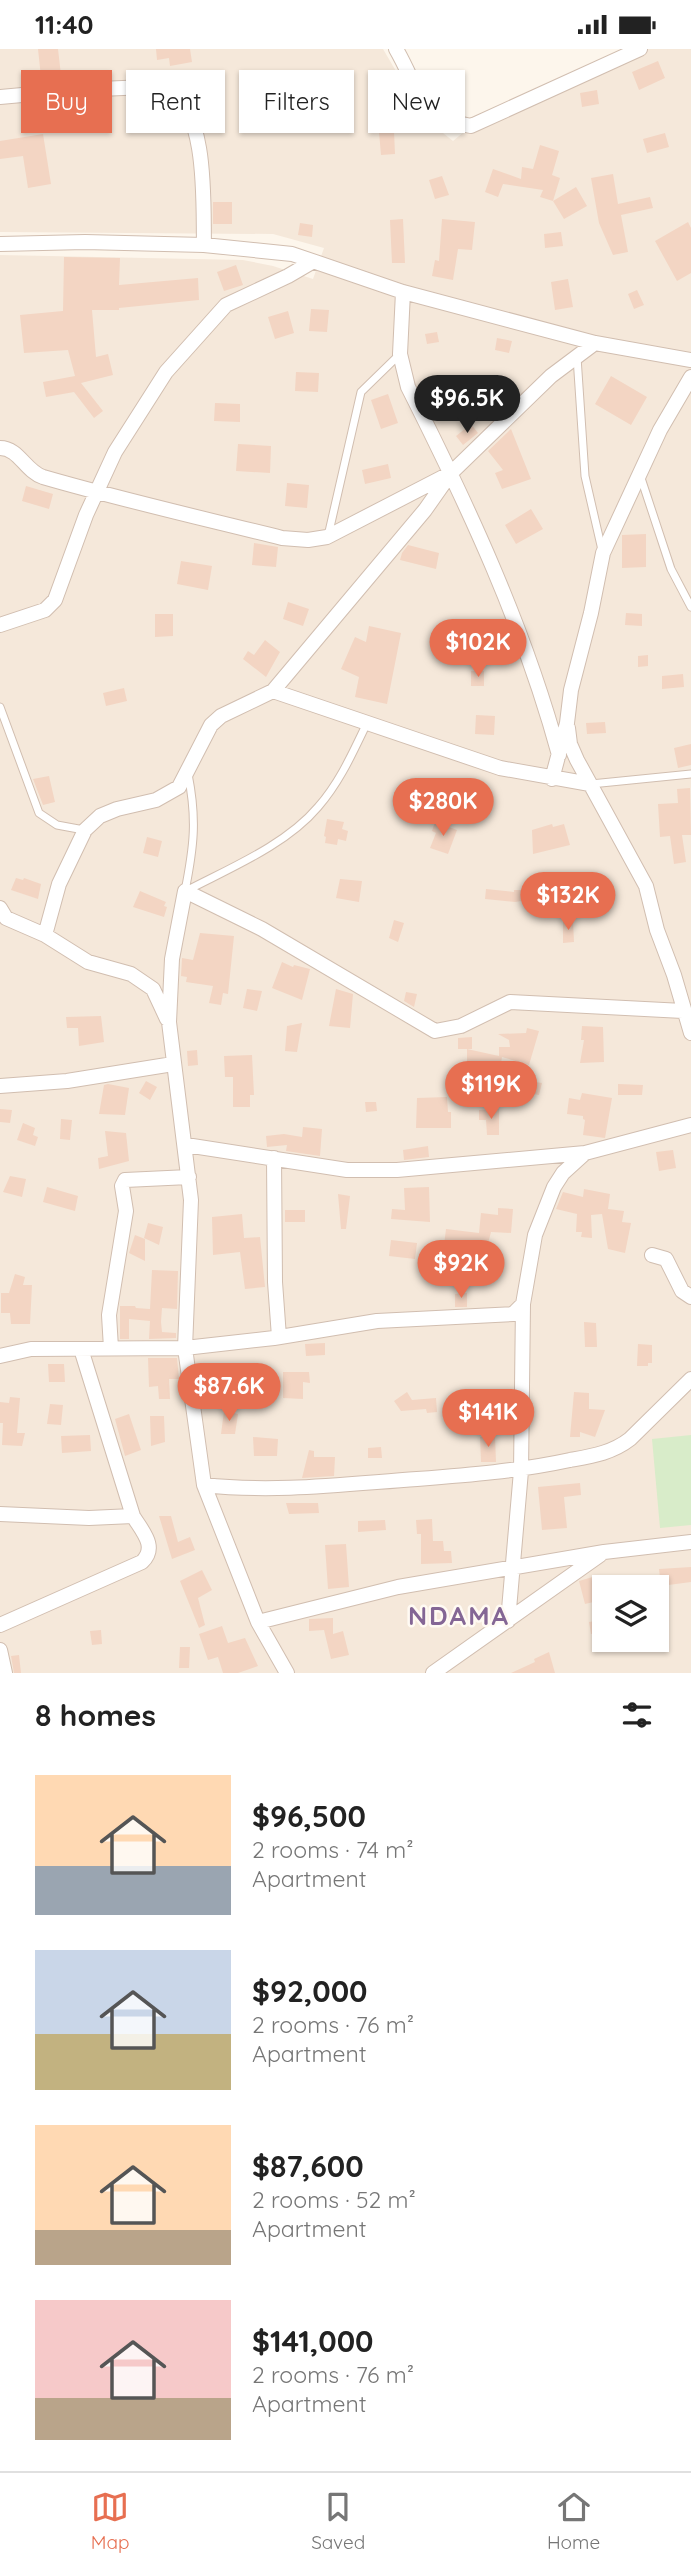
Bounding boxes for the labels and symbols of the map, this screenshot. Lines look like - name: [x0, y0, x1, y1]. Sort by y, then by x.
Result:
- pin: $96.5K: [410, 375, 524, 435]
- pin: $102K: [429, 619, 527, 679]
- pin: $280K: [394, 779, 492, 838]
- pin: $132K: [519, 873, 617, 932]
- pin: $119K: [442, 1061, 540, 1121]
- pin: $92K: [420, 1241, 502, 1300]
- pin: $87.6K: [172, 1363, 286, 1423]
- pin: $141K: [439, 1389, 537, 1449]
- district label: NDAMA: [408, 1599, 510, 1632]

